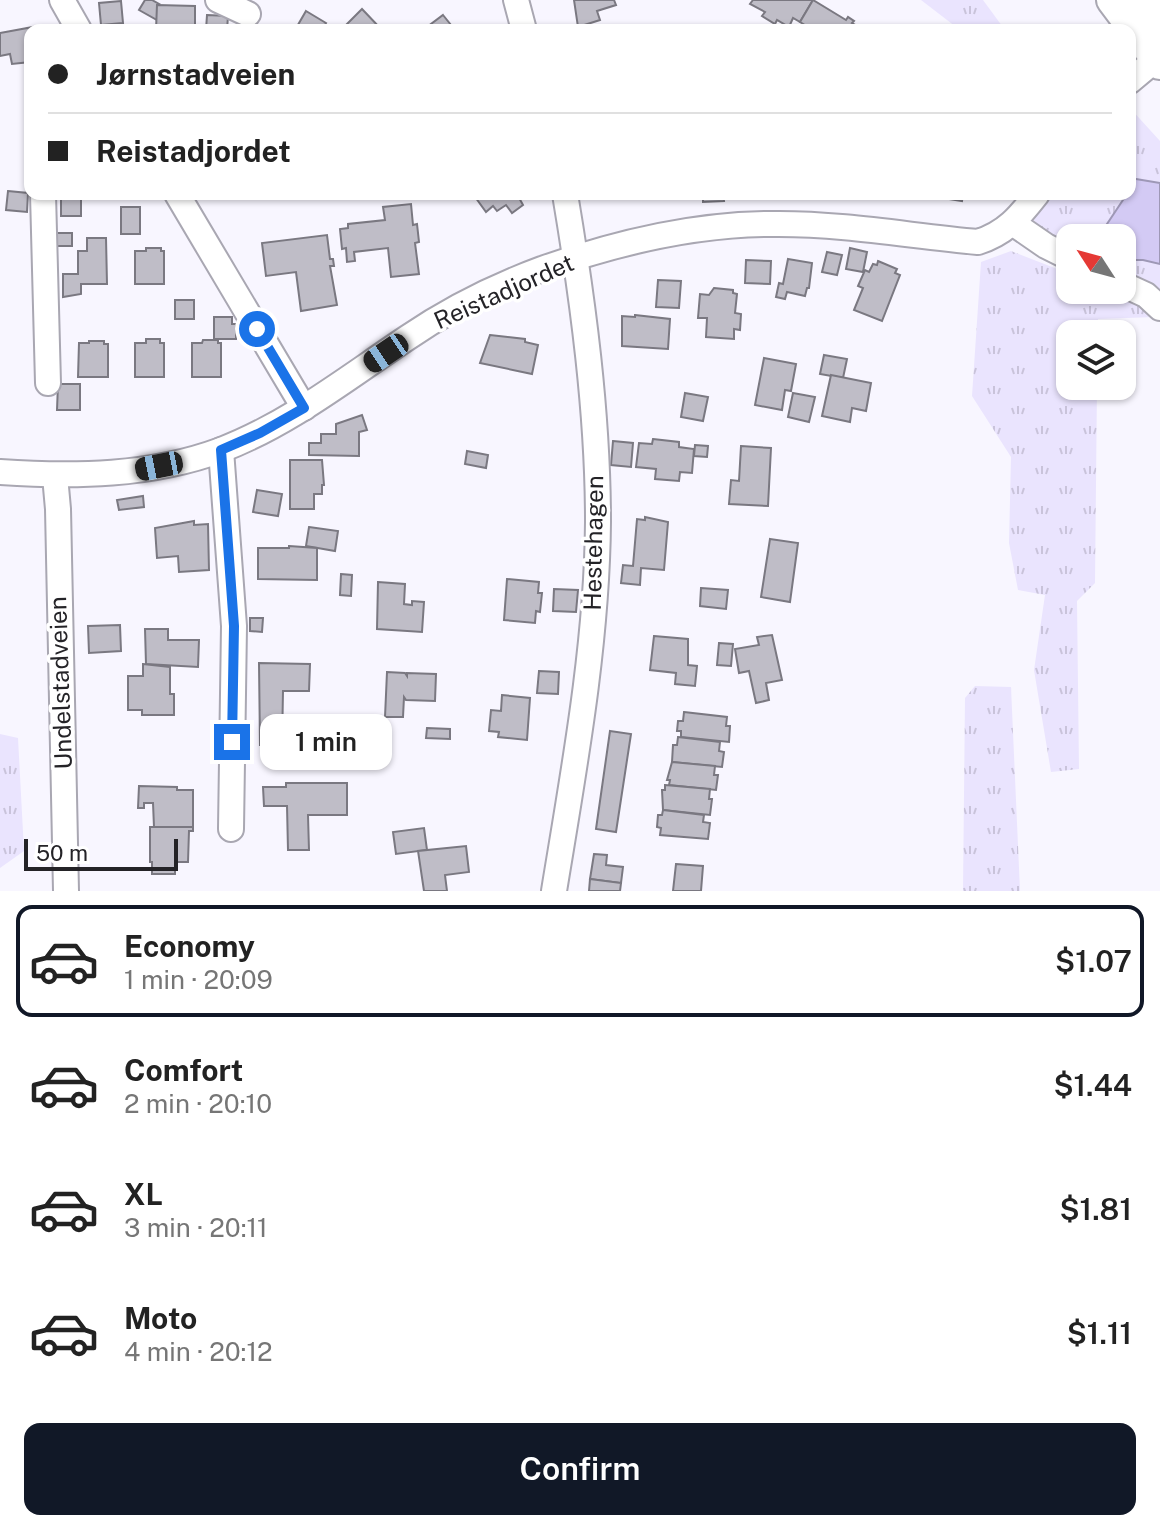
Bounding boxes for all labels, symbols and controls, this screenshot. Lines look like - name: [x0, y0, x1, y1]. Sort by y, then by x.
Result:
- text: Jørnstadveien: [96, 56, 295, 92]
- text: Reistadjordet: [96, 133, 291, 169]
- north arrow: [1056, 224, 1136, 304]
- map controls: [1056, 224, 1136, 400]
- street label: Reistadjordet: [429, 248, 578, 334]
- route start: [239, 311, 275, 347]
- button: layers: [1056, 320, 1136, 400]
- car: [359, 330, 413, 376]
- car: [133, 450, 185, 482]
- street label: Hestehagen: [578, 475, 608, 611]
- street label: Undelstadveien: [43, 596, 77, 770]
- callout: 1 min: [260, 714, 392, 770]
- route end: [214, 724, 250, 760]
- text: 1 min: [295, 726, 357, 757]
- scale bar: [24, 835, 178, 871]
- text: 50 m: [36, 840, 88, 866]
- icon: car: [28, 925, 100, 997]
- text: Economy: [124, 928, 255, 964]
- text: $1.07: [1055, 943, 1132, 979]
- text: 1 min · 20:09: [124, 964, 273, 995]
- icon: car: [28, 1049, 100, 1121]
- text: Comfort: [124, 1052, 243, 1088]
- text: $1.44: [1053, 1067, 1132, 1103]
- text: 2 min · 20:10: [124, 1088, 272, 1119]
- icon: car: [28, 1173, 100, 1245]
- text: XL: [124, 1176, 163, 1212]
- text: $1.81: [1059, 1191, 1132, 1227]
- text: 3 min · 20:11: [124, 1212, 268, 1243]
- icon: car: [28, 1297, 100, 1369]
- text: Moto: [124, 1300, 197, 1336]
- text: $1.11: [1067, 1315, 1132, 1351]
- text: 4 min · 20:12: [124, 1336, 273, 1367]
- button: Confirm: [24, 1423, 1136, 1515]

